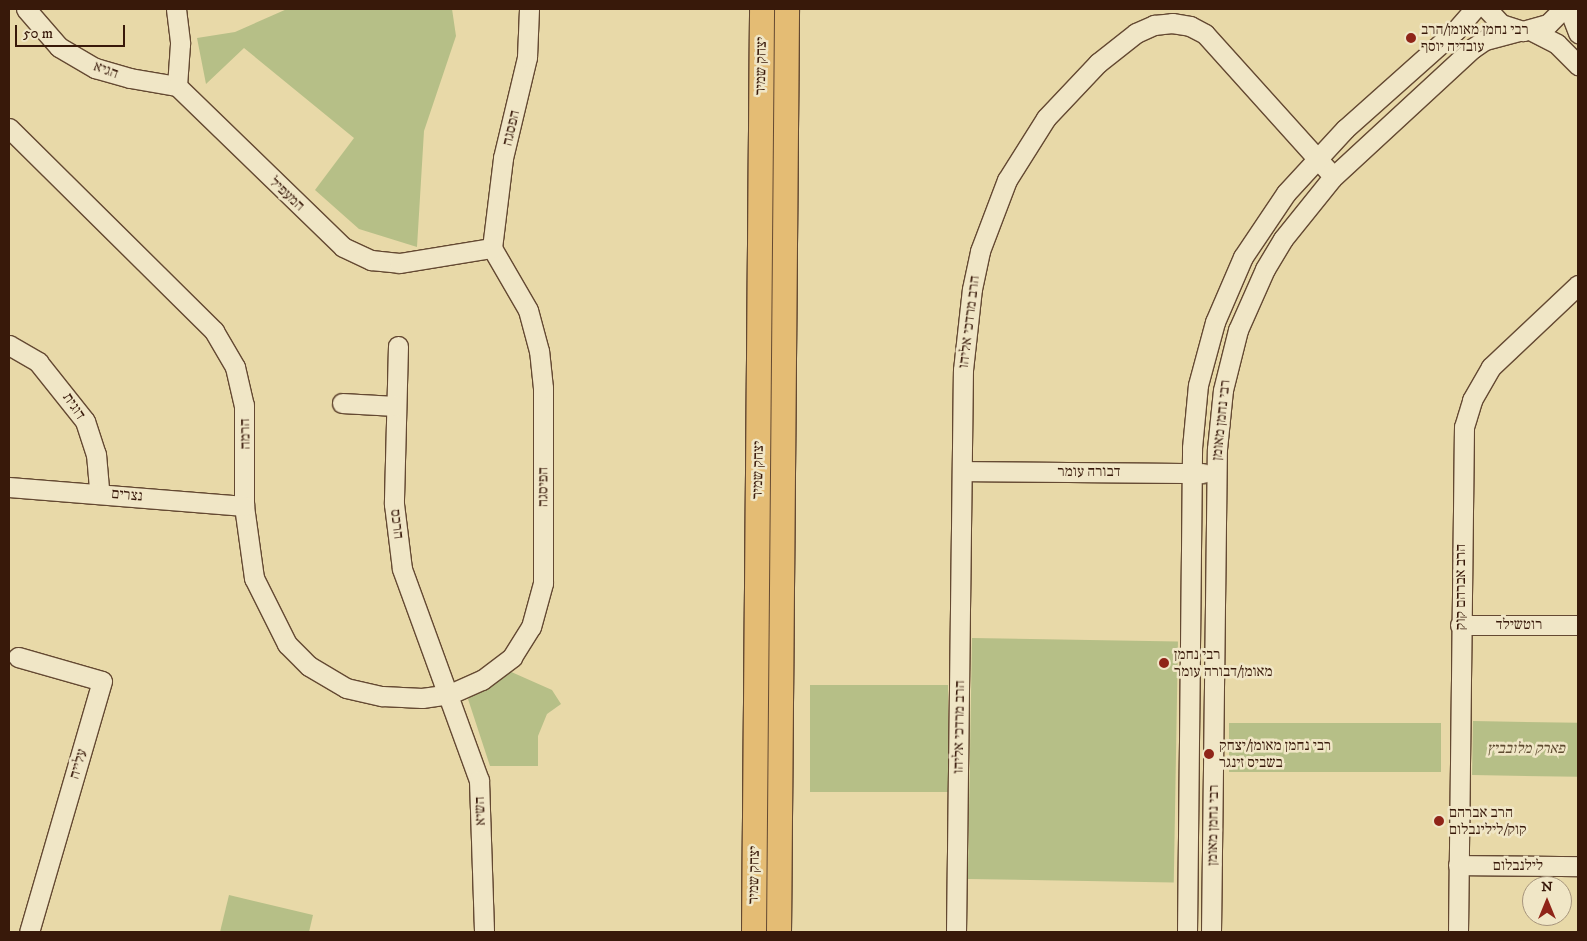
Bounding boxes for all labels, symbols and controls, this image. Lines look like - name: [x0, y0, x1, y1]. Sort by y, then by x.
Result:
- scale bar: [18, 15, 128, 47]
- place label: רבי נחמן מאומן/הרב עובדיה יוסף: [1421, 20, 1529, 55]
- text: 50 m: [23, 24, 53, 43]
- marker: רבי נחמן מאומן/הרב עובדיה יוסף: [1405, 32, 1417, 44]
- street label: יצחק שמיר: [751, 37, 771, 95]
- street label: הגיא: [91, 57, 121, 83]
- street label: הפסגה: [498, 108, 524, 148]
- street label: המעפיל: [266, 173, 308, 215]
- street label: הרב מרדכי אליהו: [954, 275, 984, 369]
- street label: רבי נחמן מאומן: [1208, 379, 1234, 461]
- street label: דוגית: [59, 389, 89, 423]
- street label: הרמה: [236, 418, 254, 450]
- street label: יצחק שמיר: [748, 441, 768, 499]
- street label: דבורה עומר: [1058, 463, 1120, 481]
- street label: הפיסגה: [534, 467, 552, 507]
- street label: נצרים: [111, 485, 143, 505]
- street label: הרכס: [386, 508, 408, 540]
- street label: הרב אברהם קוק: [1452, 544, 1470, 630]
- street label: רוטשילד: [1496, 616, 1542, 634]
- place label: רבי נחמן מאומן/דבורה עומר: [1174, 645, 1273, 680]
- marker: רבי נחמן מאומן/דבורה עומר: [1158, 657, 1170, 669]
- street label: הרב מרדכי אליהו: [949, 680, 969, 774]
- place label: רבי נחמן מאומן/יצחק בשביס זינגר: [1219, 736, 1331, 771]
- park label: פארק מלובביץ: [1487, 740, 1565, 758]
- street label: עלייה: [65, 747, 91, 781]
- marker: רבי נחמן מאומן/יצחק בשביס זינגר: [1203, 748, 1215, 760]
- street label: רבי נחמן מאומן: [1203, 784, 1223, 866]
- street label: השיא: [470, 796, 490, 826]
- place label: הרב אברהם קוק/לילינבלום: [1449, 803, 1527, 838]
- marker: הרב אברהם קוק/לילינבלום: [1433, 815, 1445, 827]
- street label: יצחק שמיר: [744, 846, 764, 904]
- street label: לילנבלום: [1493, 857, 1543, 875]
- north arrow: [1522, 876, 1572, 926]
- text: N: [1541, 878, 1553, 896]

